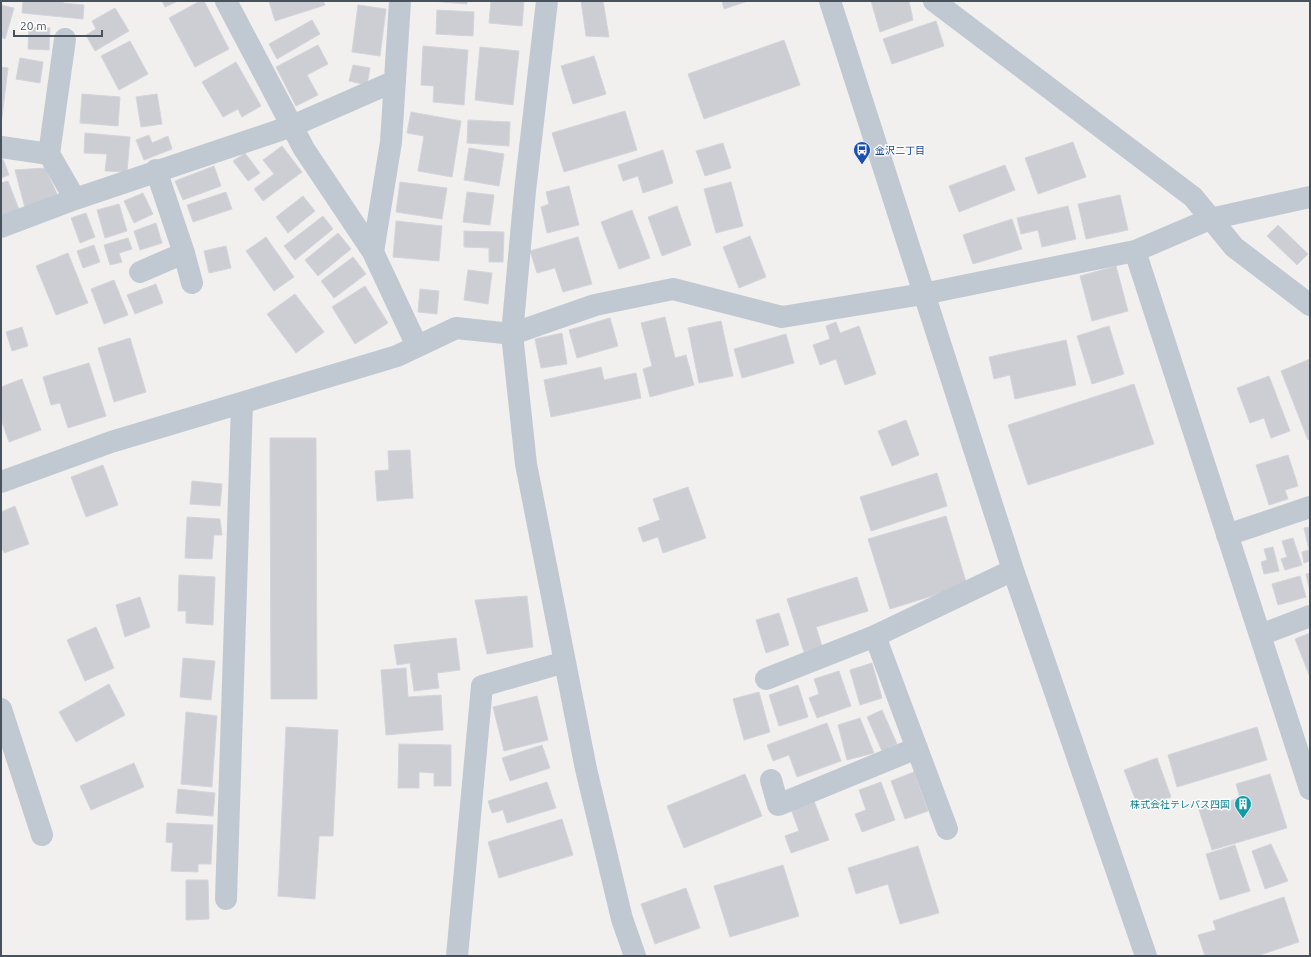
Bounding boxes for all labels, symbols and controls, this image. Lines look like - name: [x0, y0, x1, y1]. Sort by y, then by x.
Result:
- scale bar: [14, 12, 102, 38]
- text: 20 m: [20, 19, 47, 32]
- bus stop icon: 金沢二丁目: [852, 140, 872, 165]
- place label: 金沢二丁目: [875, 145, 925, 156]
- building icon: 株式会社テレパス四国: [1233, 794, 1253, 819]
- place label: 株式会社テレパス四国: [1130, 799, 1230, 810]

